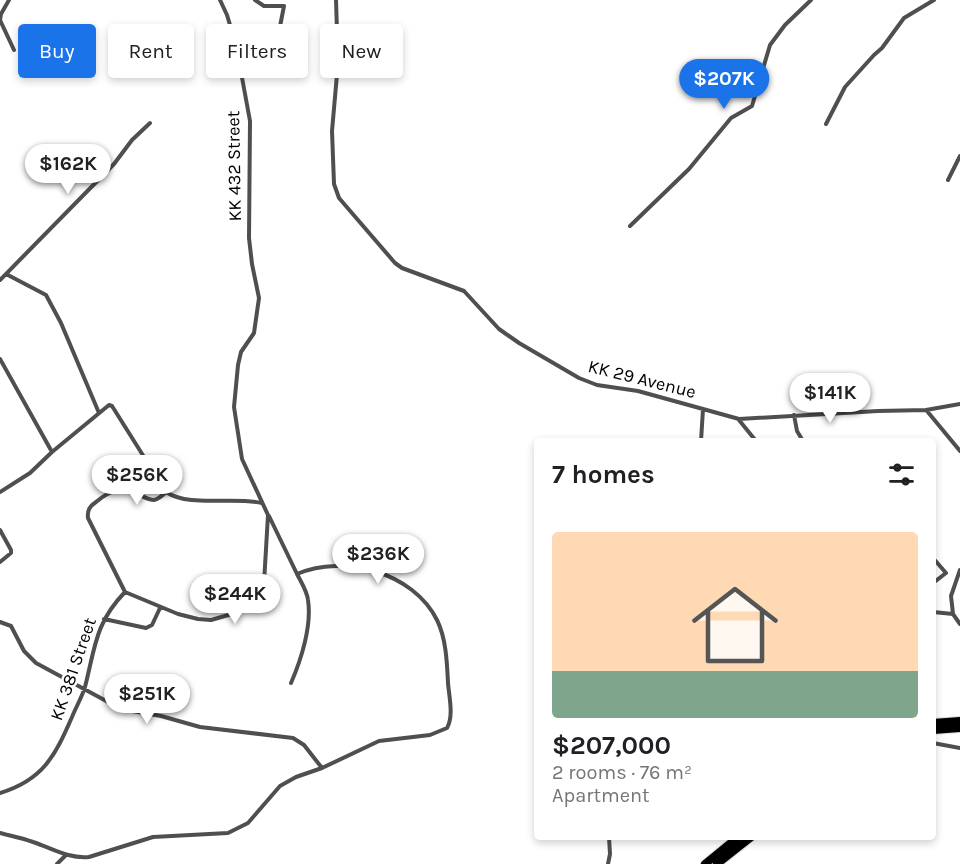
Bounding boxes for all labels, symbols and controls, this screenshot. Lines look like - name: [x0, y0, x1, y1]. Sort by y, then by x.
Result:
- chip: Buy: [18, 24, 96, 78]
- chip: Rent: [108, 24, 194, 78]
- chip: Filters: [206, 24, 308, 78]
- chip: New: [320, 24, 403, 78]
- pin: $207K: [682, 59, 766, 110]
- text: $207K: [693, 67, 755, 90]
- street label: KK 432 Street: [222, 110, 246, 222]
- pin: $162K: [26, 144, 110, 195]
- text: $162K: [39, 152, 97, 175]
- street label: KK 29 Avenue: [586, 355, 698, 403]
- pin: $141K: [788, 373, 872, 424]
- text: $141K: [803, 381, 857, 404]
- pin: $256K: [95, 455, 179, 506]
- icon: filters: [885, 458, 918, 491]
- text: 7 homes: [552, 459, 655, 490]
- text: $256K: [106, 463, 168, 486]
- pin: $236K: [336, 534, 420, 585]
- text: $236K: [346, 542, 410, 565]
- icon: home: [681, 571, 789, 679]
- pin: $244K: [193, 574, 277, 625]
- text: $244K: [204, 582, 266, 605]
- street label: KK 381 Street: [45, 614, 101, 723]
- pin: $251K: [105, 674, 189, 725]
- text: $251K: [118, 682, 176, 705]
- text: $207,000: [552, 730, 671, 761]
- text: 2 rooms · 76 m²: [552, 761, 692, 784]
- text: Apartment: [552, 784, 650, 807]

